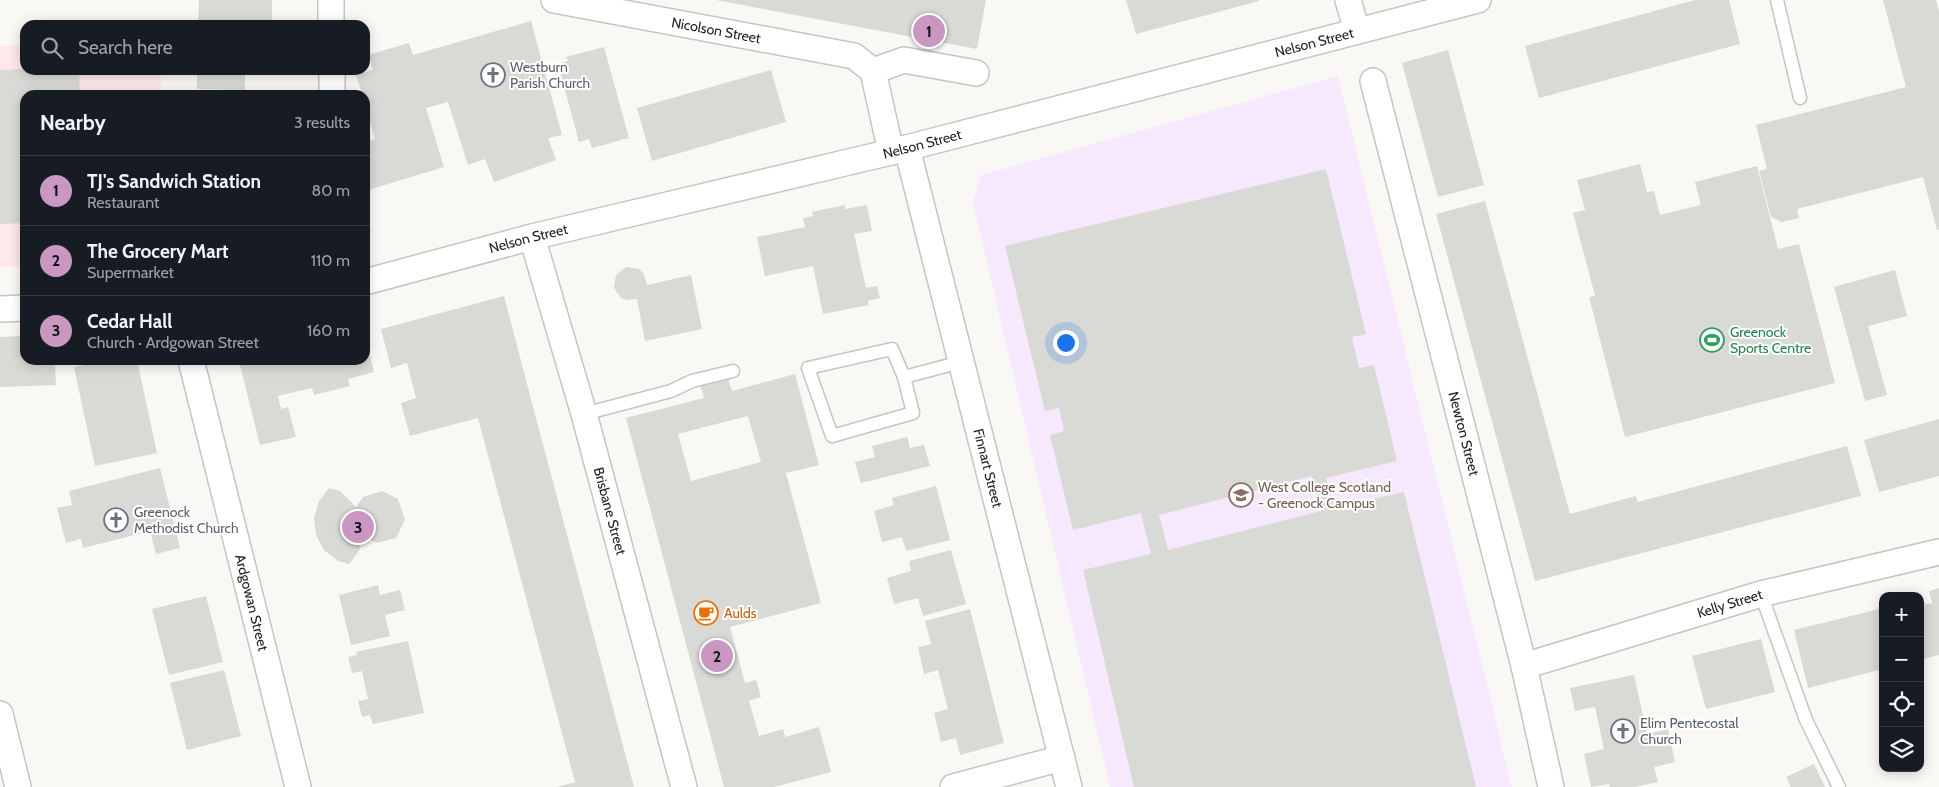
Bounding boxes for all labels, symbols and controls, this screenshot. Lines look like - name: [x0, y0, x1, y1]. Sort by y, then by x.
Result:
- pin: 1: [913, 12, 945, 50]
- street label: Nicolson Street: [670, 13, 763, 47]
- search box: [20, 20, 370, 75]
- street label: Nelson Street: [1273, 24, 1356, 61]
- icon: search: [38, 34, 66, 62]
- text: Search here: [78, 36, 172, 59]
- place label: Westburn Parish Church: [510, 58, 590, 92]
- church icon: Westburn Parish Church: [480, 62, 506, 88]
- text: Nearby: [40, 110, 106, 135]
- text: 3 results: [294, 113, 350, 132]
- street label: Nelson Street: [881, 125, 964, 163]
- text: TJ's Sandwich Station: [87, 170, 261, 193]
- text: 1: [53, 181, 59, 200]
- text: 80 m: [312, 181, 350, 200]
- text: Restaurant: [87, 193, 159, 212]
- street label: Nelson Street: [487, 220, 570, 257]
- text: The Grocery Mart: [87, 240, 228, 263]
- text: 2: [52, 251, 60, 270]
- text: 110 m: [311, 251, 350, 270]
- text: Supermarket: [87, 263, 174, 282]
- text: Cedar Hall: [87, 310, 172, 333]
- text: 3: [52, 321, 60, 340]
- text: 160 m: [307, 321, 350, 340]
- place label: Greenock Sports Centre: [1730, 323, 1811, 357]
- sports icon: Greenock Sports Centre: [1699, 327, 1725, 353]
- your location: [1053, 330, 1079, 356]
- text: Church · Ardgowan Street: [87, 333, 259, 352]
- street label: Newton Street: [1444, 389, 1484, 478]
- street label: Finnart Street: [969, 426, 1007, 510]
- street label: Brisbane Street: [590, 465, 630, 557]
- place label: West College Scotland - Greenock Campus: [1258, 478, 1391, 512]
- school or university icon: West College Scotland - Greenock Campus: [1228, 482, 1254, 508]
- place label: Greenock Methodist Church: [134, 503, 239, 537]
- church icon: Greenock Methodist Church: [103, 507, 129, 533]
- pin: 3: [342, 508, 374, 546]
- street label: Ardgowan Street: [231, 552, 273, 653]
- street label: Kelly Street: [1695, 585, 1765, 622]
- map controls: [1879, 592, 1924, 772]
- button: +: [1879, 592, 1924, 637]
- cafe icon: Aulds: [693, 600, 719, 626]
- place label: Aulds: [724, 604, 757, 622]
- pin: 2: [701, 637, 733, 675]
- button: −: [1879, 637, 1924, 682]
- button: locate: [1879, 682, 1924, 727]
- place label: Elim Pentecostal Church: [1640, 714, 1739, 748]
- church icon: Elim Pentecostal Church: [1610, 718, 1636, 744]
- button: layers: [1879, 727, 1924, 772]

